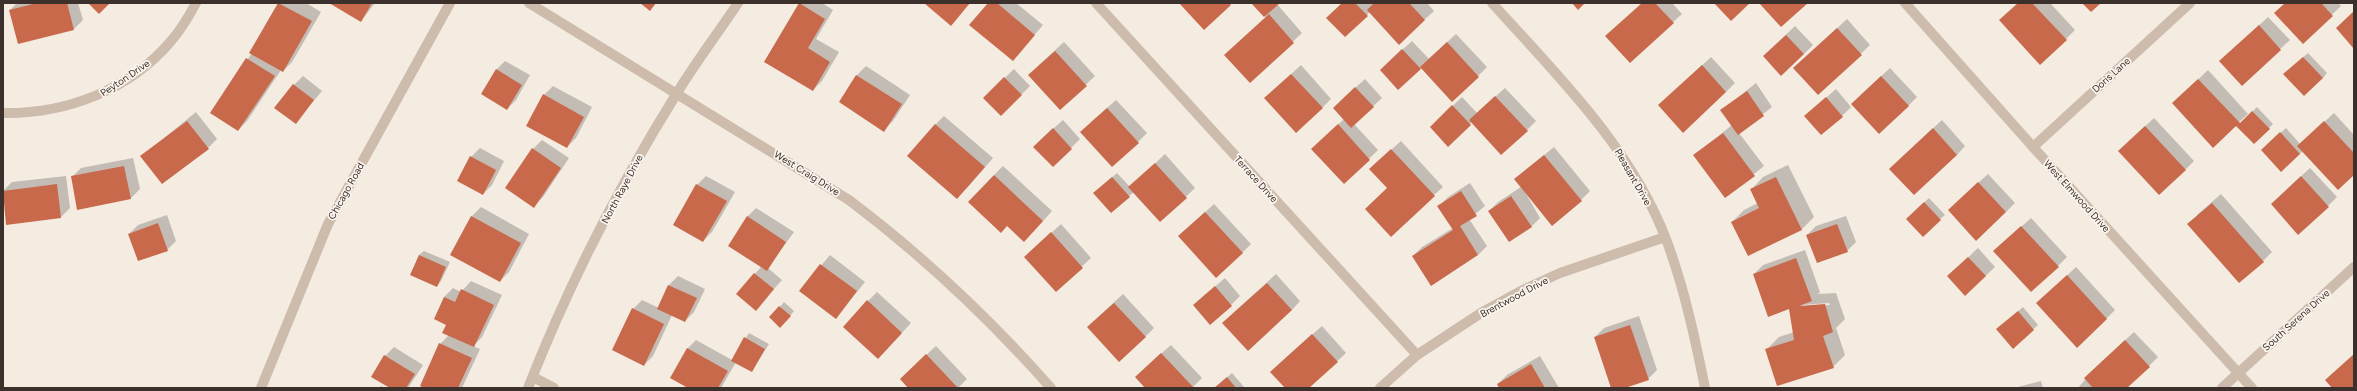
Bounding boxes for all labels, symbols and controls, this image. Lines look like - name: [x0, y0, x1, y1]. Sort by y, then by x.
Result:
- street label: Doris Lane: [2089, 54, 2133, 96]
- street label: Peyton Drive: [98, 56, 153, 99]
- street label: Pleasant Drive: [1612, 146, 1655, 208]
- street label: West Craig Drive: [772, 148, 843, 199]
- street label: North Raye Drive: [598, 152, 646, 226]
- street label: Terrace Drive: [1232, 153, 1281, 206]
- street label: West Elmwood Drive: [2041, 157, 2113, 235]
- street label: Chicago Road: [325, 160, 367, 222]
- street label: Brentwood Drive: [1478, 273, 1551, 320]
- street label: South Serena Drive: [2260, 286, 2333, 354]

